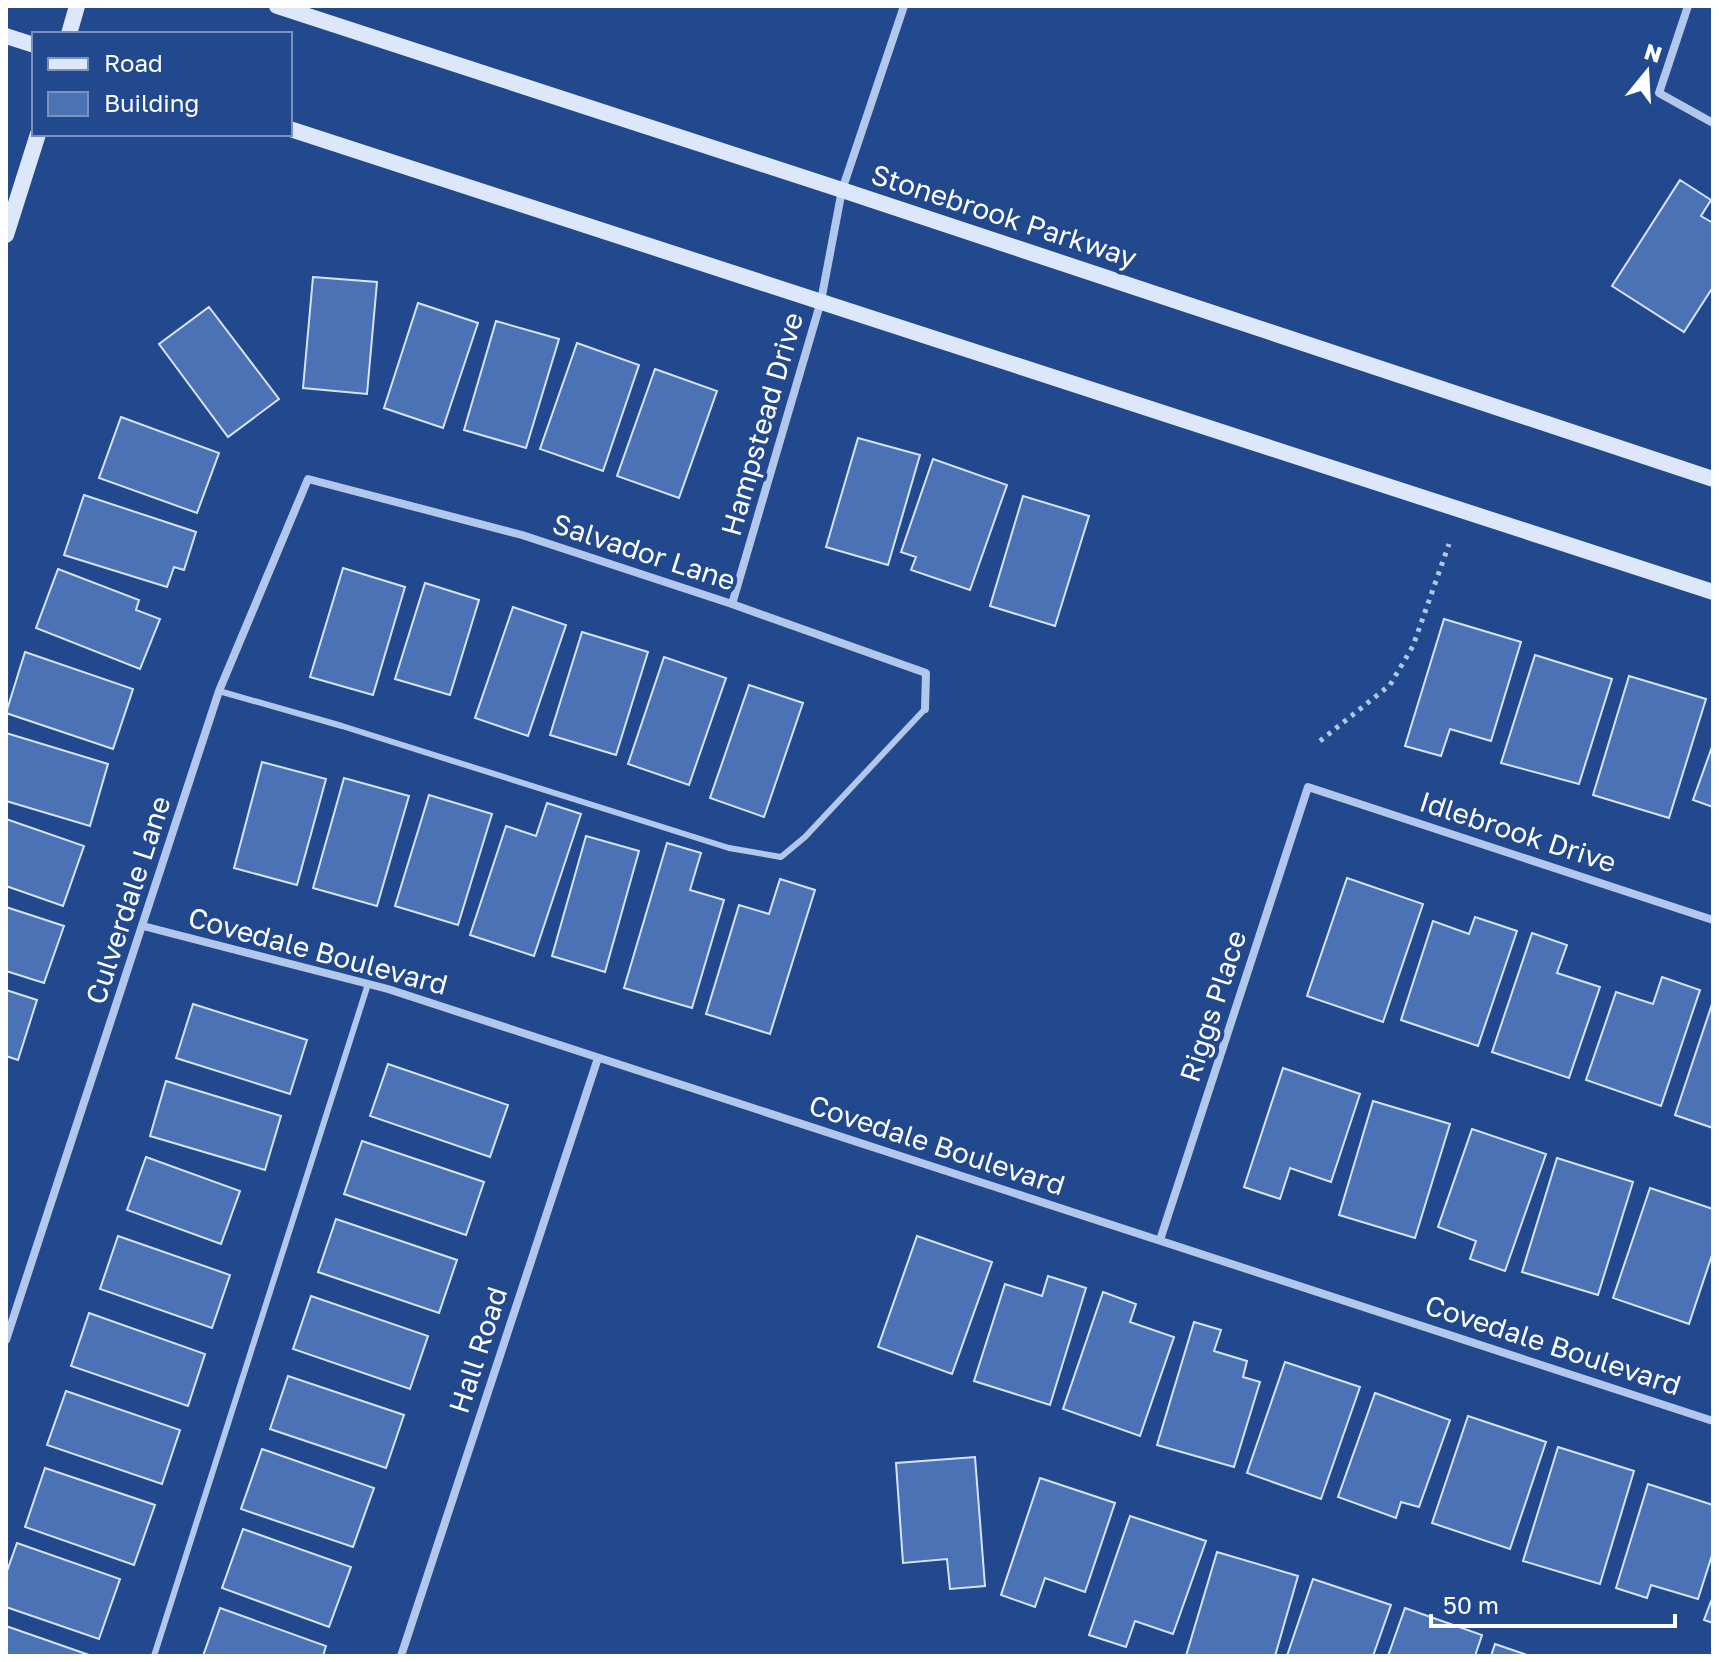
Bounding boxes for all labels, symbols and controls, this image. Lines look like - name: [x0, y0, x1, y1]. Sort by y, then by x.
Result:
- legend: [32, 32, 292, 136]
- north arrow: [1607, 32, 1687, 112]
- text: N: [1641, 37, 1665, 68]
- text: Road: [104, 48, 163, 77]
- text: Building: [104, 88, 199, 117]
- street label: Stonebrook Parkway: [867, 157, 1141, 274]
- street label: Hampstead Drive: [714, 308, 809, 539]
- street label: Salvador Lane: [549, 506, 740, 597]
- street label: Idlebrook Drive: [1416, 784, 1621, 879]
- street label: Culverdale Lane: [78, 792, 177, 1008]
- street label: Covedale Boulevard: [185, 900, 451, 1001]
- street label: Riggs Place: [1173, 926, 1253, 1086]
- street label: Covedale Boulevard: [805, 1088, 1069, 1201]
- street label: Hall Road: [442, 1283, 513, 1417]
- street label: Covedale Boulevard: [1421, 1288, 1685, 1401]
- scale bar: [1431, 1578, 1675, 1628]
- text: 50 m: [1443, 1590, 1499, 1619]

